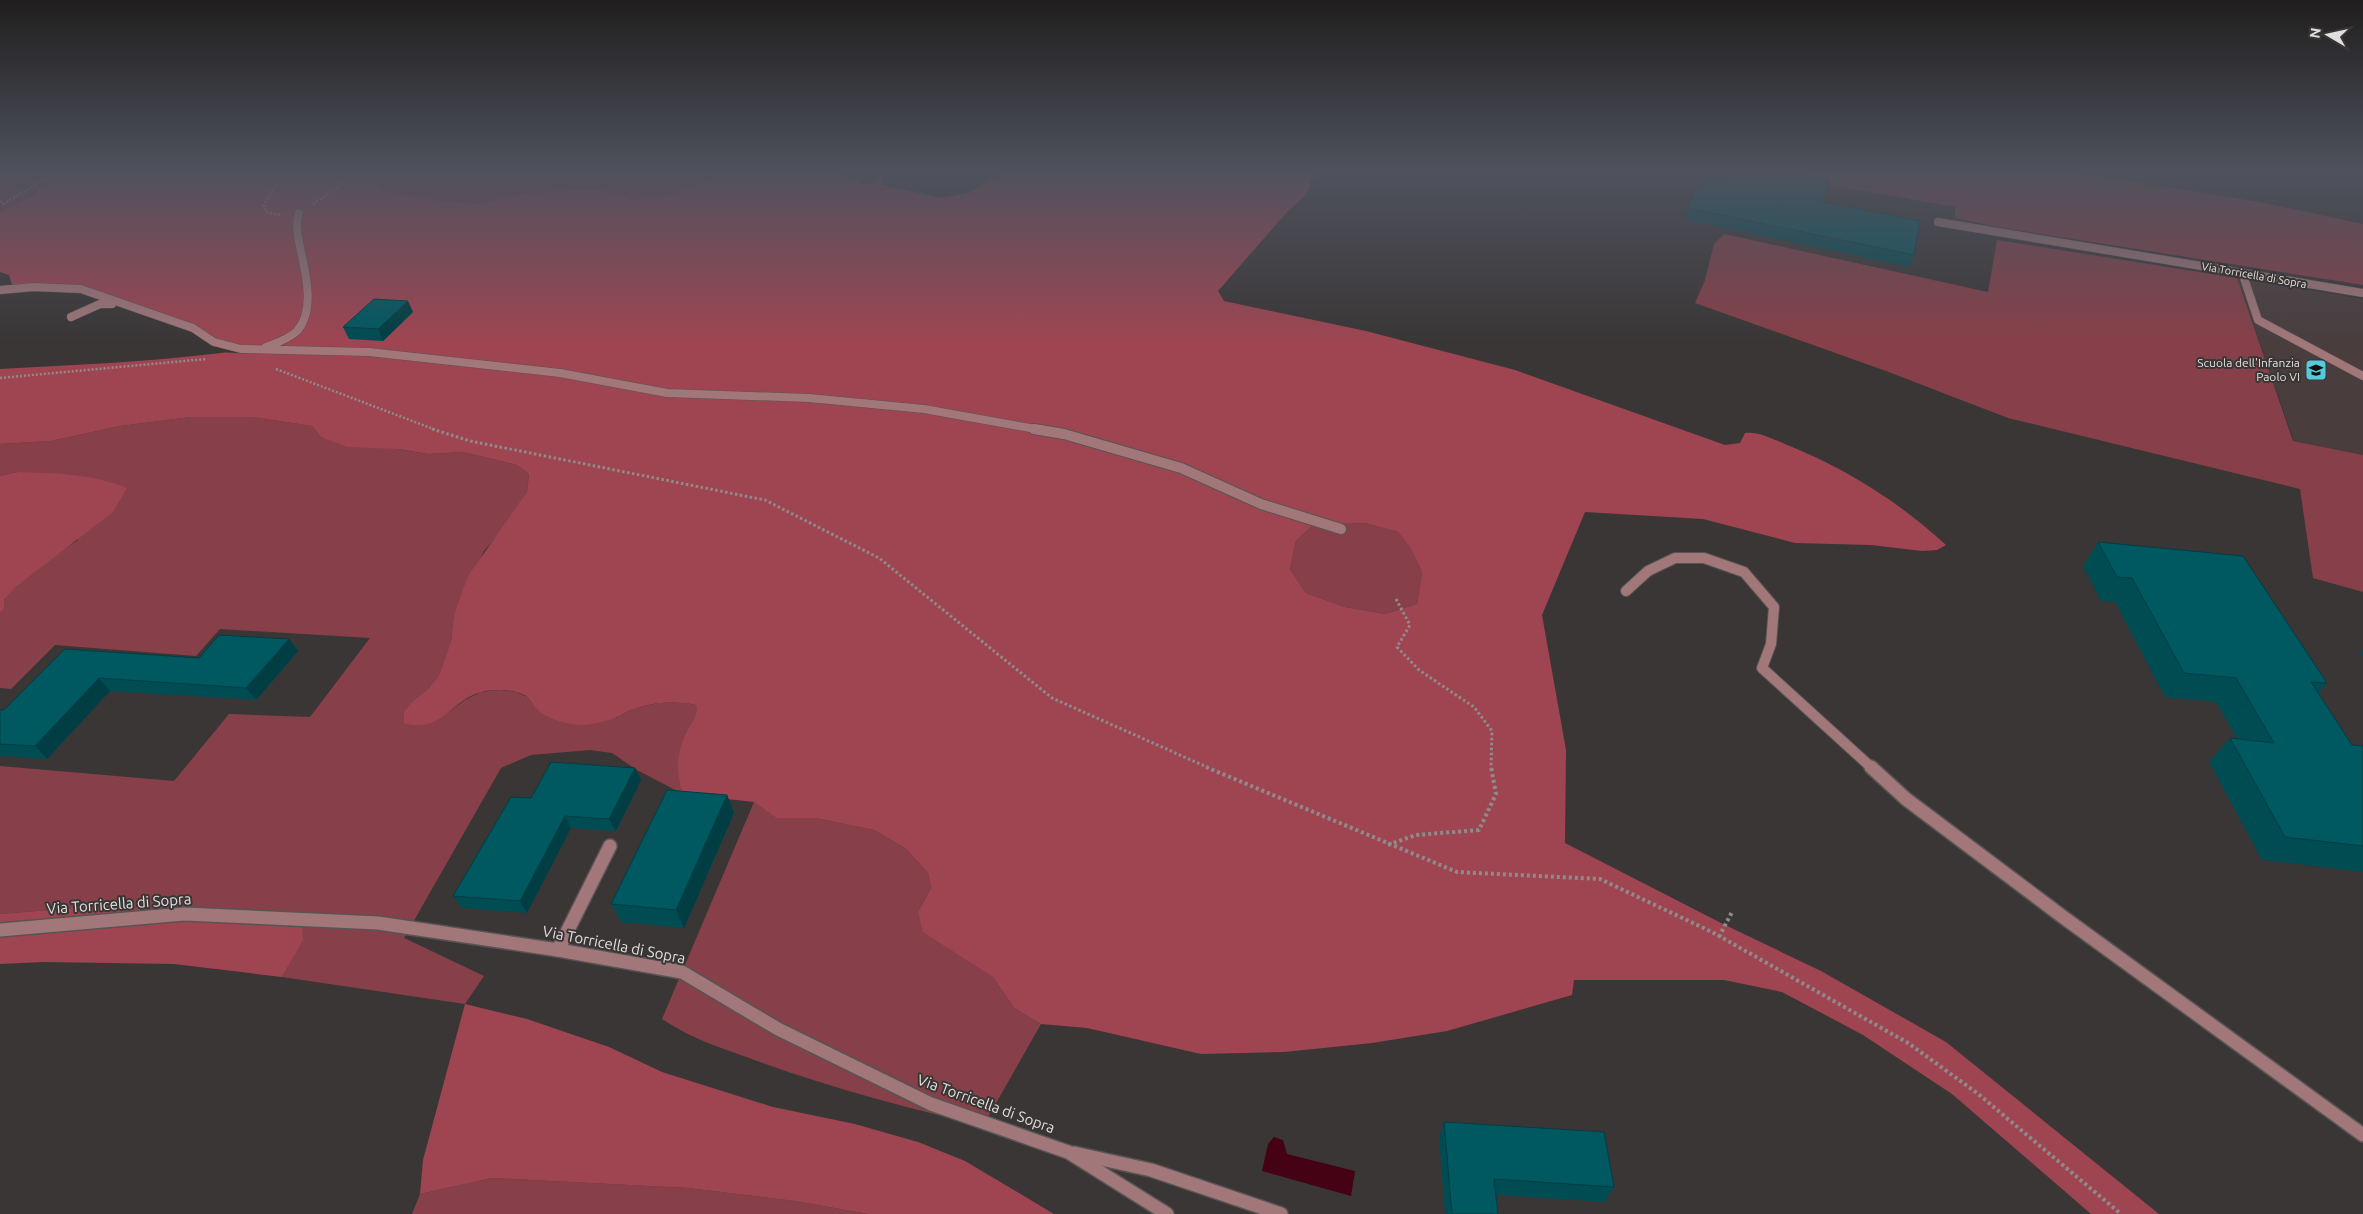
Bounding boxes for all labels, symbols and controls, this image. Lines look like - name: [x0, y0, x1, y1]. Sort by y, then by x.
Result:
- north arrow: [2303, 10, 2353, 60]
- text: N: [2306, 27, 2324, 39]
- street label: Via Torricella di Sopra: [2201, 260, 2307, 290]
- place label: Scuola dell'Infanzia Paolo VI: [2197, 356, 2300, 383]
- school or university icon: Scuola dell'Infanzia Paolo VI: [2304, 358, 2328, 382]
- street label: Via Torricella di Sopra: [46, 890, 192, 917]
- street label: Via Torricella di Sopra: [541, 922, 687, 967]
- street label: Via Torricella di Sopra: [915, 1071, 1057, 1136]

